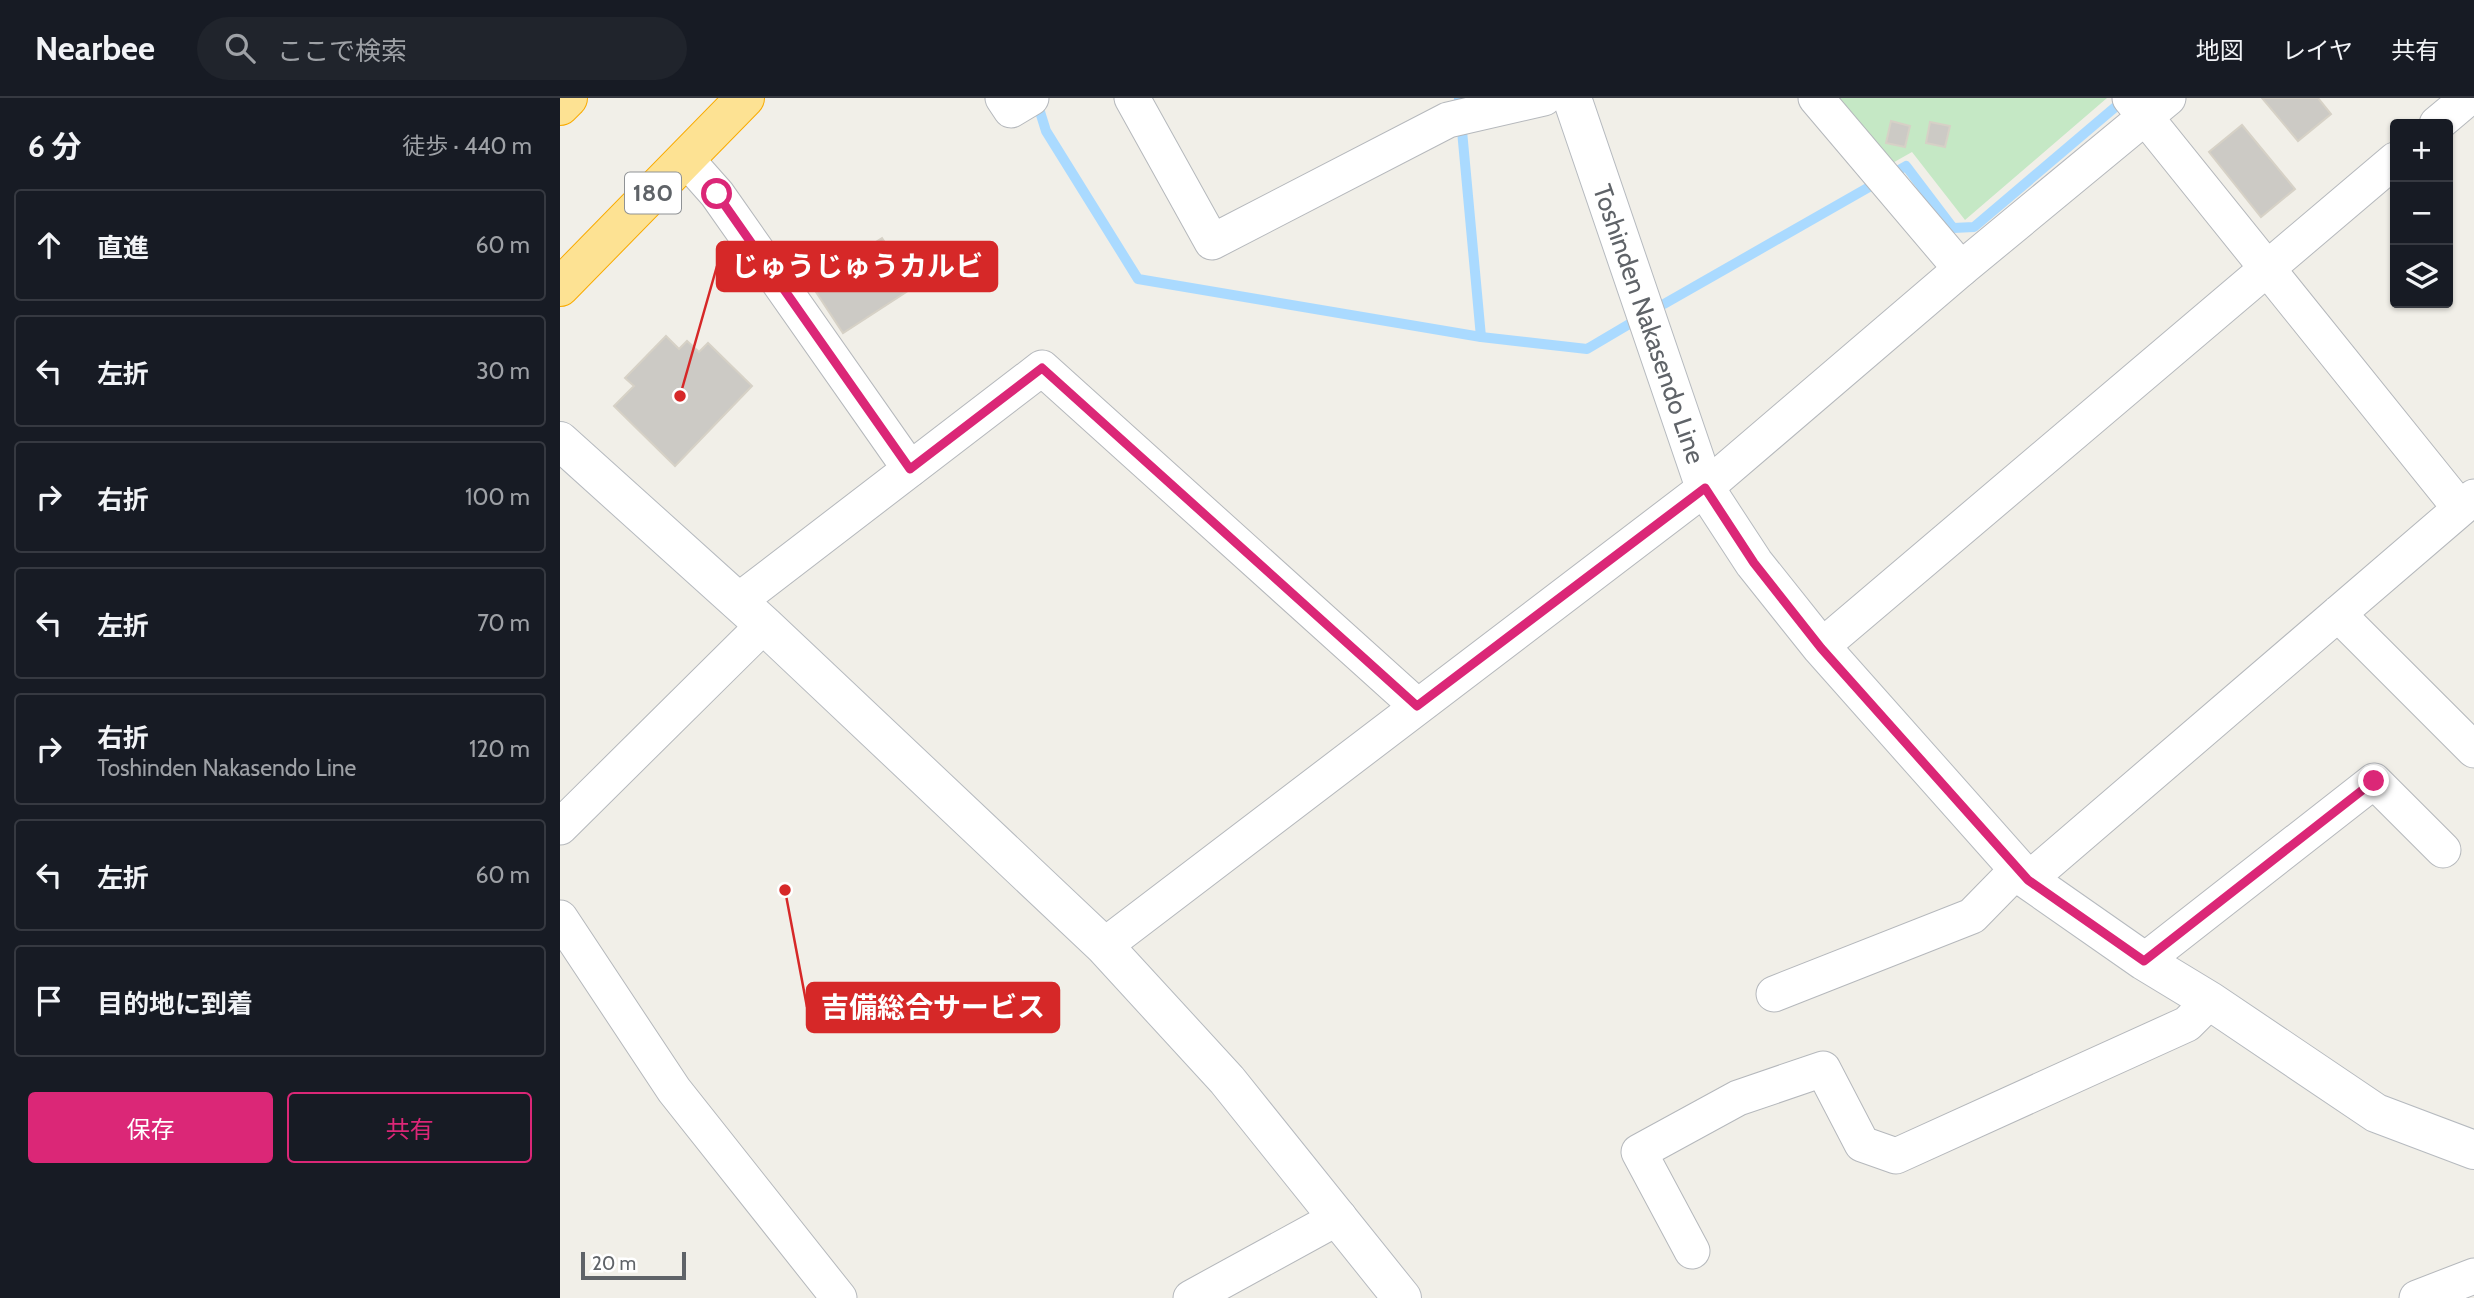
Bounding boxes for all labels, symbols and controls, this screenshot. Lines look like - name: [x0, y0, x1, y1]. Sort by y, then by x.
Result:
- search box: [197, 17, 687, 80]
- text: Nearbee: [35, 28, 155, 68]
- icon: search: [221, 29, 259, 67]
- text: ここで検索: [277, 35, 407, 67]
- text: 地図: [2196, 36, 2244, 65]
- text: レイヤ: [2282, 36, 2353, 65]
- text: 共有: [2391, 36, 2439, 65]
- map controls: [2390, 119, 2453, 308]
- button: +: [2390, 119, 2453, 182]
- text: 6 分: [28, 128, 82, 165]
- text: 徒歩 · 440 m: [402, 132, 532, 160]
- road number: 180: [625, 172, 681, 214]
- route start: [701, 178, 732, 209]
- street label: Toshinden Nakasendo Line: [1586, 180, 1712, 468]
- button: −: [2390, 182, 2453, 245]
- icon: ahead: [30, 226, 68, 264]
- text: 60 m: [476, 231, 530, 259]
- text: 直進: [97, 232, 149, 264]
- callout: じゅうじゅうカルビ: [717, 242, 997, 291]
- button: layers: [2390, 245, 2453, 308]
- text: じゅうじゅうカルビ: [731, 249, 983, 283]
- icon: left: [30, 352, 68, 390]
- text: 30 m: [476, 357, 530, 385]
- text: 左折: [97, 358, 149, 390]
- icon: right: [30, 478, 68, 516]
- text: 100 m: [465, 483, 530, 511]
- text: 右折: [97, 484, 149, 516]
- icon: left: [30, 604, 68, 642]
- text: 70 m: [477, 609, 530, 637]
- text: 左折: [97, 610, 149, 642]
- text: 右折: [97, 722, 149, 754]
- icon: right: [30, 730, 68, 768]
- text: 120 m: [469, 735, 530, 763]
- text: Toshinden Nakasendo Line: [97, 754, 356, 782]
- route end: [2358, 765, 2389, 796]
- icon: left: [30, 856, 68, 894]
- text: 60 m: [476, 861, 530, 889]
- text: 左折: [97, 862, 149, 894]
- icon: arrive: [30, 982, 68, 1020]
- callout: 吉備総合サービス: [807, 983, 1059, 1032]
- text: 目的地に到着: [97, 988, 253, 1020]
- text: 吉備総合サービス: [821, 990, 1045, 1024]
- button: 保存: [28, 1092, 273, 1163]
- button: 共有: [287, 1092, 532, 1163]
- scale bar: [581, 1249, 686, 1281]
- text: 20 m: [592, 1252, 636, 1275]

